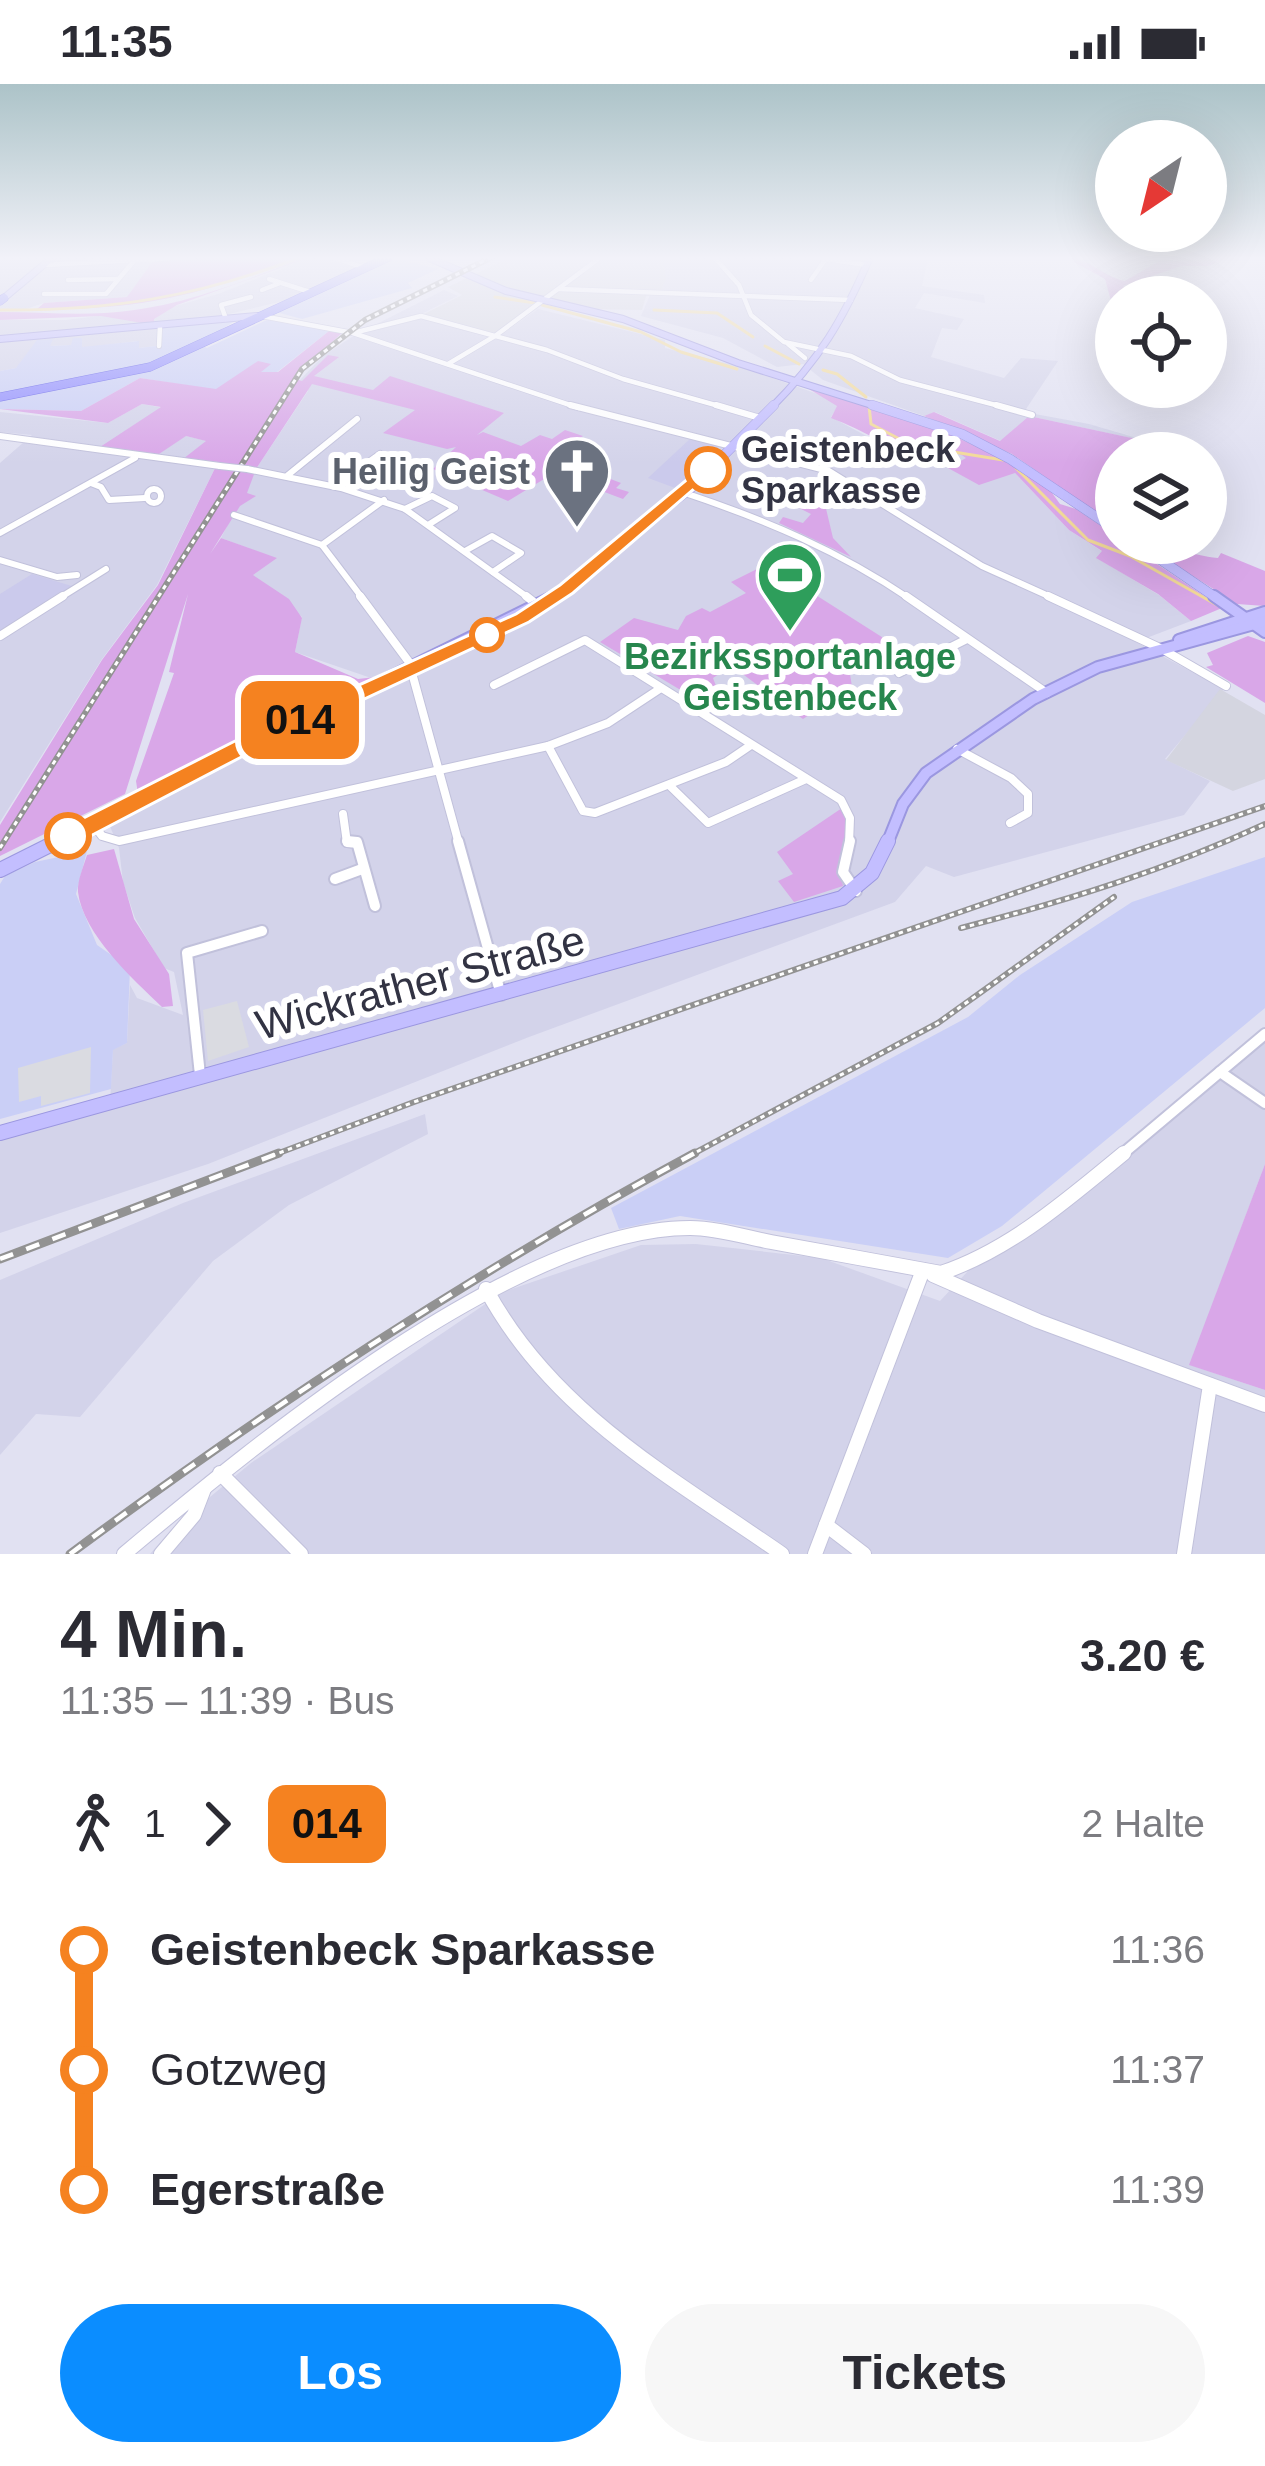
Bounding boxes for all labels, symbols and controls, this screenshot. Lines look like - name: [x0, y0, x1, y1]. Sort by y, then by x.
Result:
- text: 11:35: [60, 16, 173, 67]
- north arrow: [1095, 120, 1227, 252]
- map controls: [1095, 120, 1227, 564]
- button: locate: [1095, 276, 1227, 408]
- place label: Geistenbeck Sparkasse: [741, 429, 956, 511]
- button: layers: [1095, 432, 1227, 564]
- church icon: Heilig Geist: [542, 436, 612, 530]
- marker: Geistenbeck Sparkasse: [686, 448, 730, 492]
- place label: Heilig Geist: [332, 451, 530, 492]
- sports icon: Bezirkssportanlage Geistenbeck: [755, 540, 825, 634]
- unlabelled marker: [471, 619, 503, 651]
- place label: Bezirkssportanlage Geistenbeck: [624, 636, 956, 718]
- line badge: 014: [231, 681, 369, 759]
- text: 014: [265, 696, 335, 743]
- unlabelled marker: [46, 814, 90, 858]
- street label: Wickrather Straße: [251, 916, 590, 1049]
- text: 4 Min.: [60, 1597, 247, 1671]
- text: 3.20 €: [1080, 1630, 1205, 1681]
- text: 11:35 – 11:39 · Bus: [60, 1679, 395, 1722]
- icon: walk: [60, 1791, 126, 1857]
- icon: forward: [184, 1791, 250, 1857]
- text: 014: [292, 1800, 362, 1847]
- text: 1: [144, 1802, 166, 1845]
- text: 2 Halte: [1081, 1802, 1205, 1845]
- text: Geistenbeck Sparkasse: [150, 1924, 655, 1975]
- text: 11:36: [1110, 1928, 1205, 1971]
- text: Gotzweg: [150, 2044, 328, 2095]
- text: 11:37: [1110, 2048, 1205, 2091]
- text: Egerstraße: [150, 2164, 385, 2215]
- text: 11:39: [1110, 2168, 1205, 2211]
- button: Los: [60, 2304, 621, 2442]
- button: Tickets: [645, 2304, 1205, 2442]

